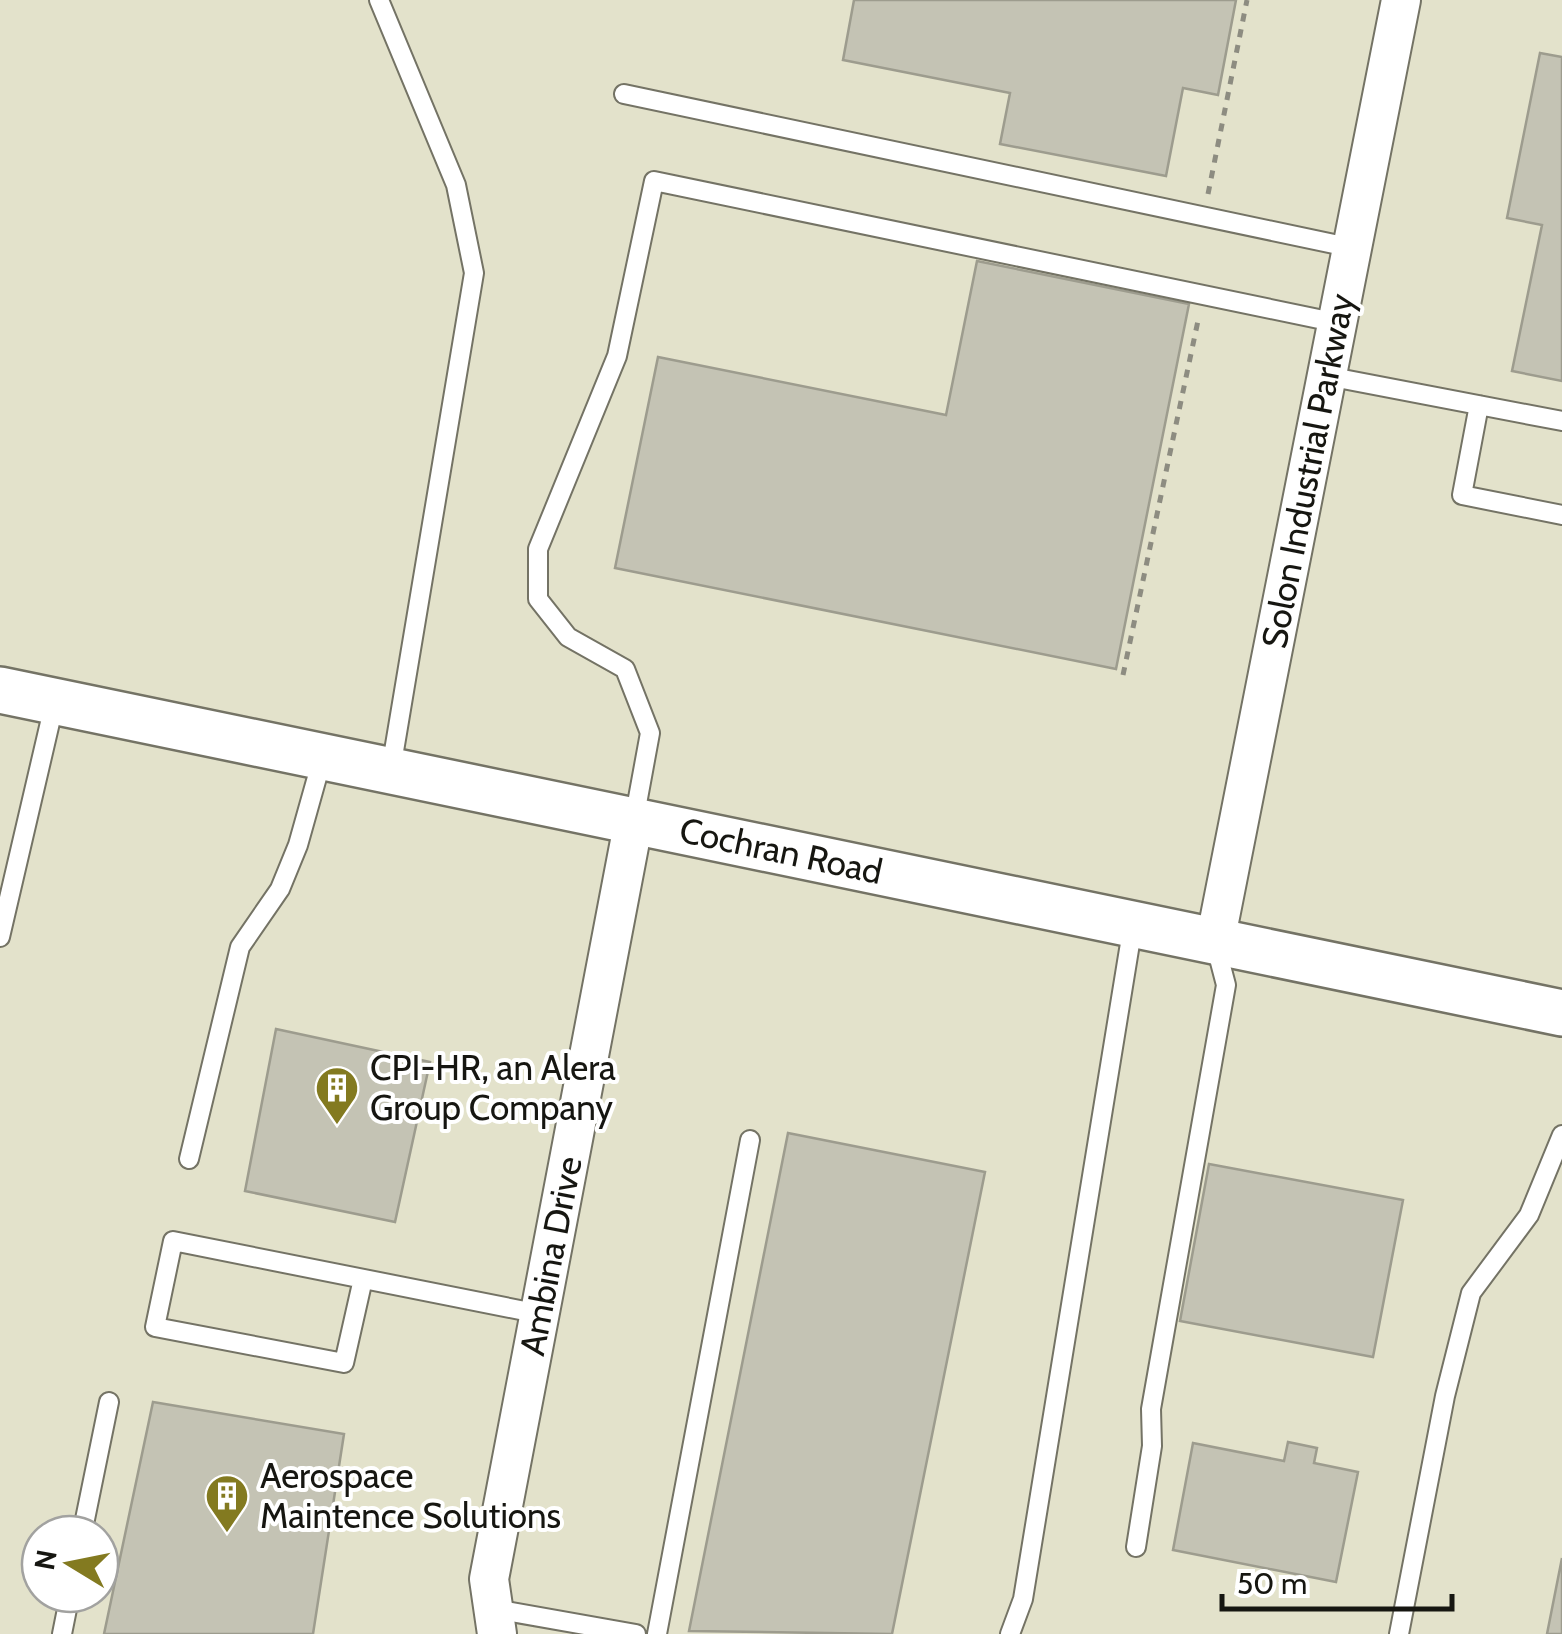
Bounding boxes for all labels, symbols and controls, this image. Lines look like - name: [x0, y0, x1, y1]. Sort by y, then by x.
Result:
- street label: Solon Industrial Parkway: [1252, 290, 1363, 652]
- street label: Cochran Road: [676, 808, 886, 893]
- place label: CPI-HR, an Alera Group Company: [370, 1046, 616, 1129]
- building icon: CPI-HR, an Alera Group Company: [314, 1065, 360, 1126]
- street label: Ambina Drive: [510, 1153, 591, 1359]
- place label: Aerospace Maintence Solutions: [260, 1454, 561, 1537]
- building icon: Aerospace Maintence Solutions: [204, 1473, 250, 1534]
- north arrow: [20, 1514, 120, 1614]
- text: N: [27, 1547, 64, 1572]
- scale bar: [1222, 1549, 1452, 1611]
- text: 50 m: [1237, 1565, 1307, 1602]

